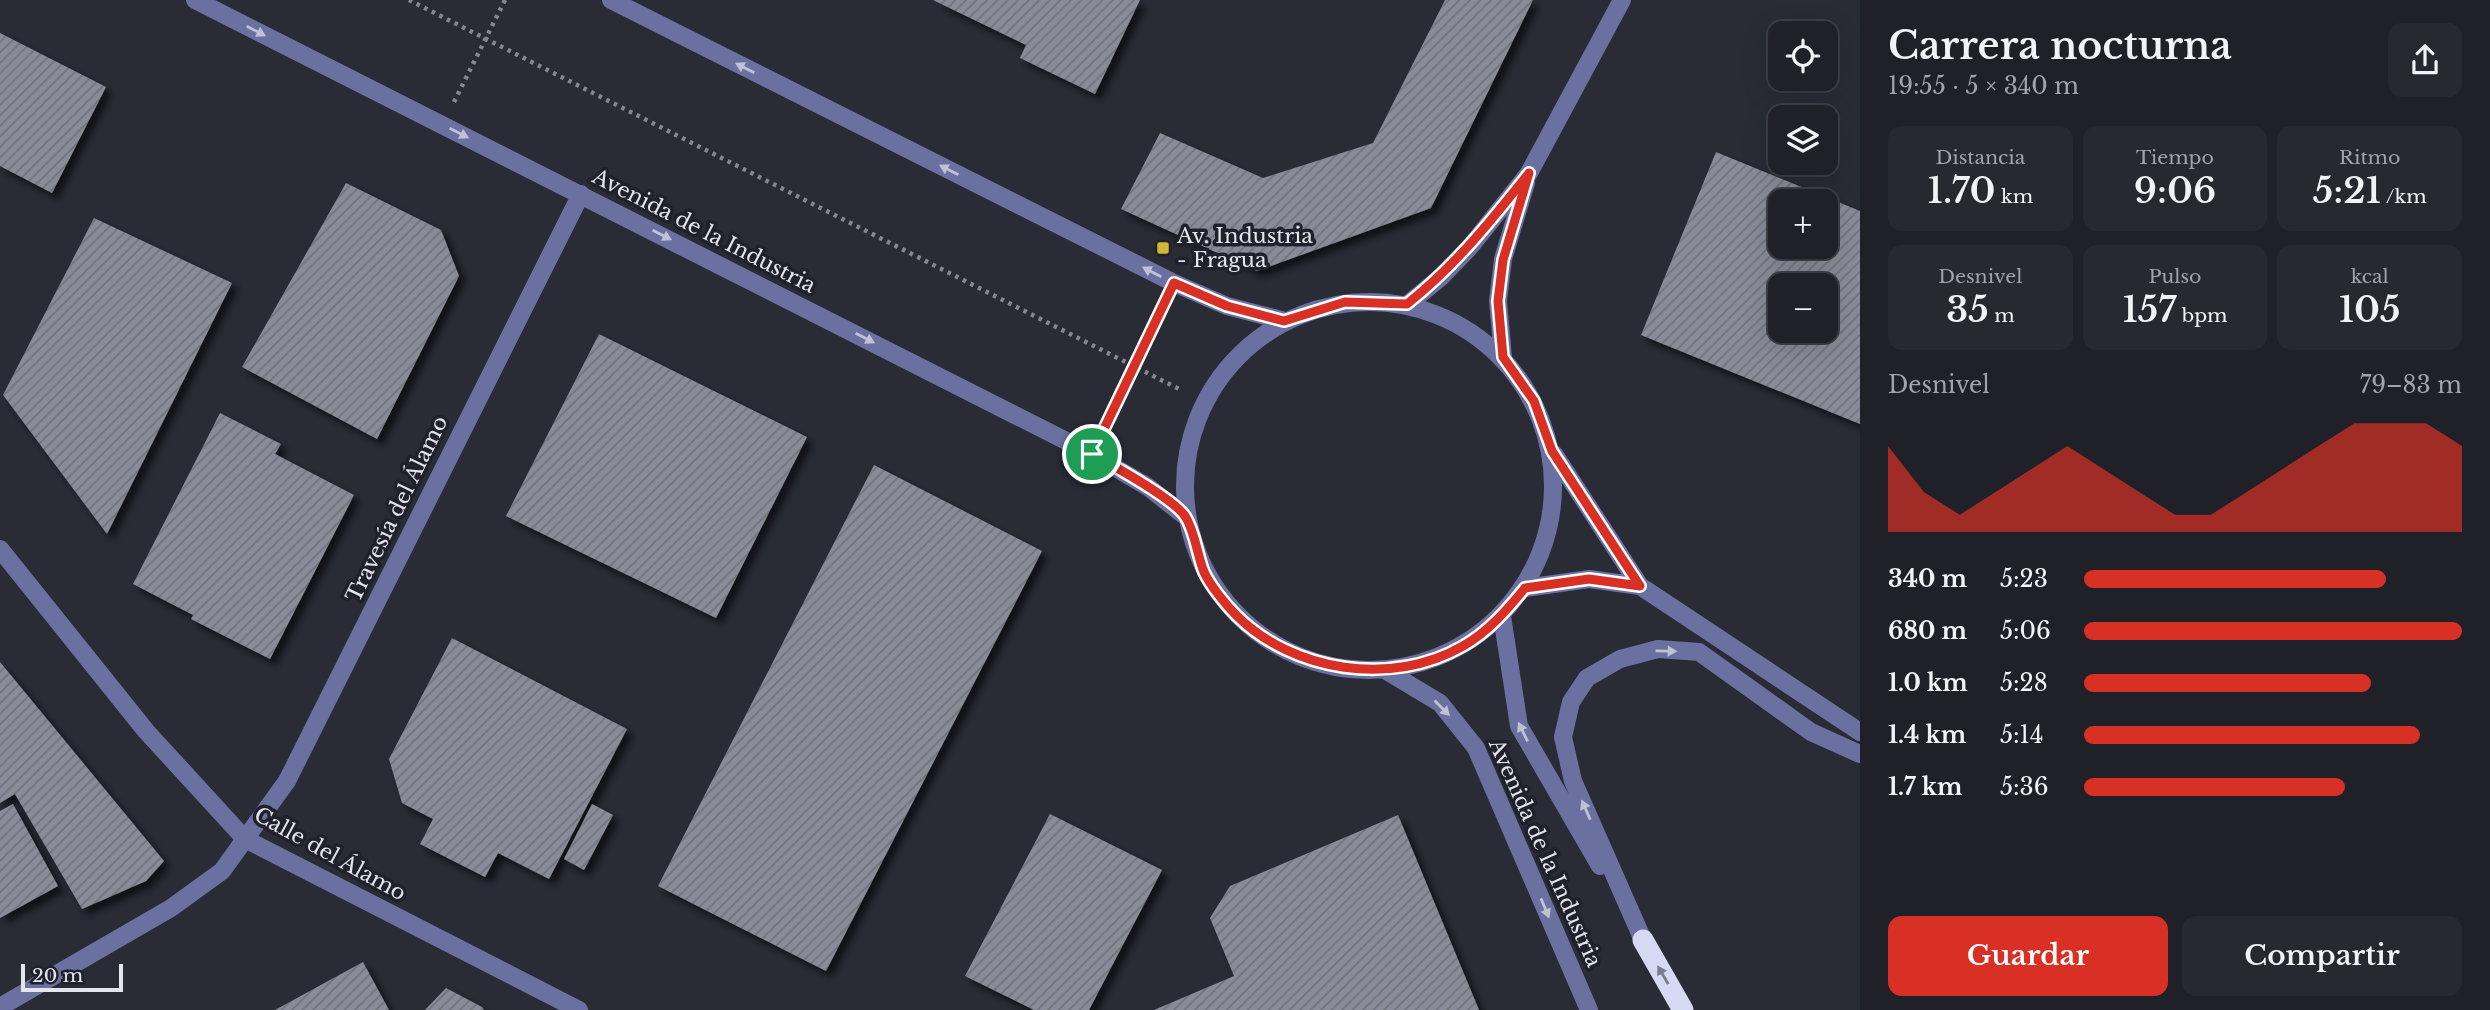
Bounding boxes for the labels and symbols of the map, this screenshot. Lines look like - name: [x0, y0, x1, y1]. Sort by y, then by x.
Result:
- one-way arrow: [246, 25, 266, 36]
- one-way arrow: [735, 62, 755, 74]
- one-way arrow: [449, 127, 469, 138]
- street label: Avenida de la Industria: [587, 163, 820, 299]
- one-way arrow: [939, 164, 959, 175]
- place label: Av. Industria - Fragua: [1176, 223, 1313, 273]
- one-way arrow: [652, 229, 672, 241]
- marker: Av. Industria - Fragua: [1155, 240, 1171, 256]
- one-way arrow: [1142, 266, 1162, 277]
- one-way arrow: [855, 333, 875, 344]
- street label: Travesía del Álamo: [341, 412, 453, 606]
- pin: [1062, 424, 1122, 484]
- one-way arrow: [1655, 645, 1677, 656]
- one-way arrow: [1433, 699, 1450, 716]
- one-way arrow: [1518, 722, 1530, 742]
- street label: Avenida de la Industria: [1483, 734, 1607, 971]
- one-way arrow: [1580, 800, 1592, 820]
- street label: Calle del Álamo: [250, 802, 410, 906]
- one-way arrow: [1539, 898, 1551, 918]
- scale bar: [21, 961, 122, 993]
- one-way arrow: [1657, 965, 1669, 985]

